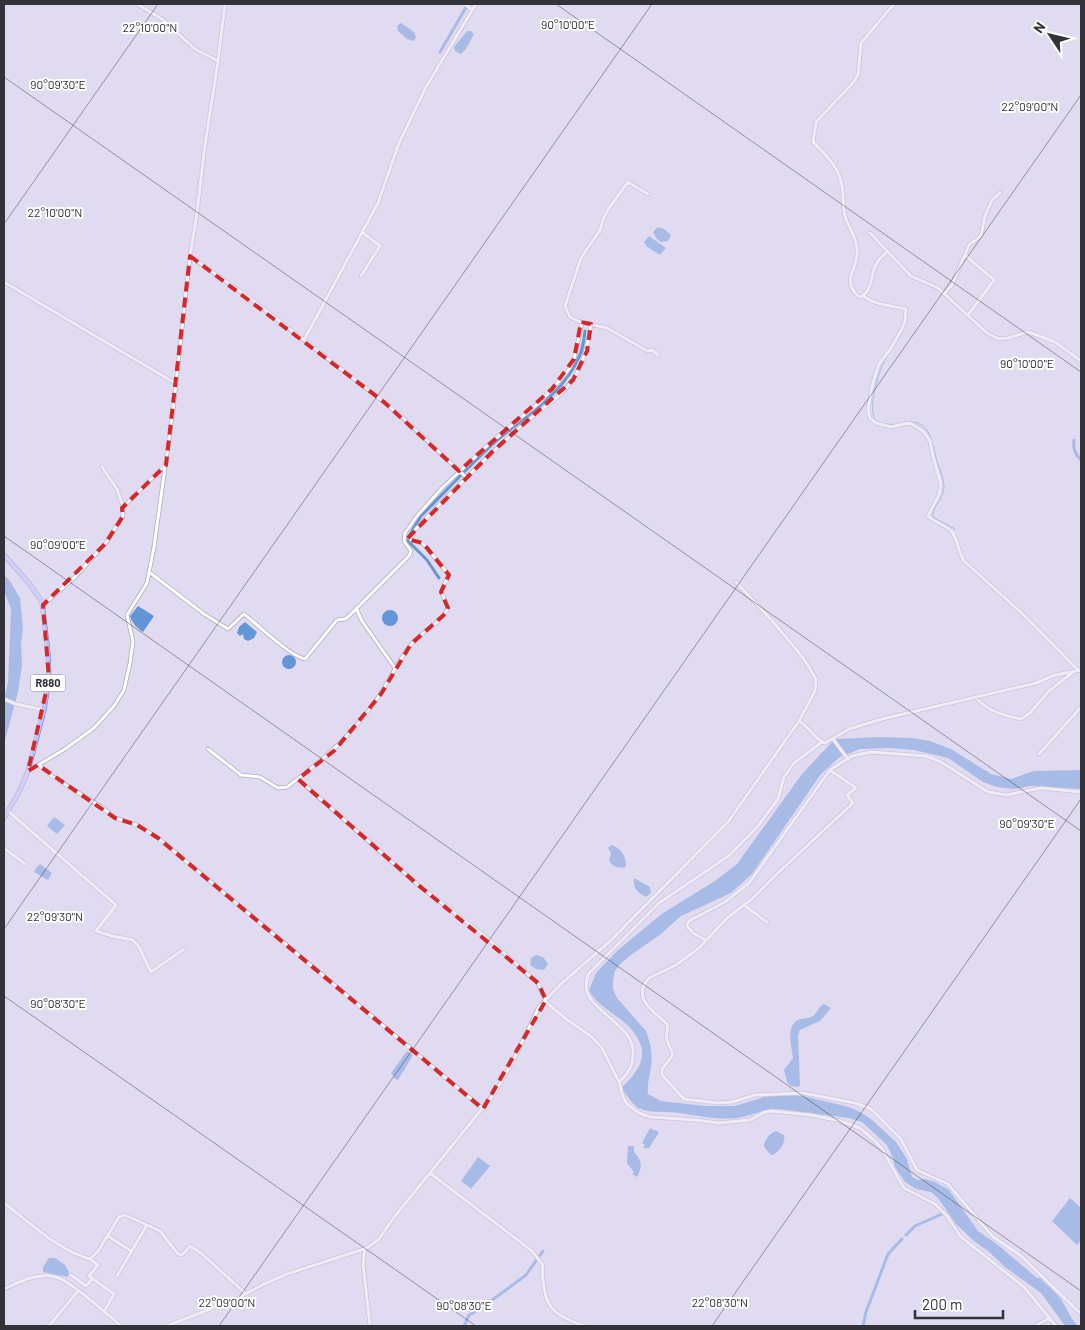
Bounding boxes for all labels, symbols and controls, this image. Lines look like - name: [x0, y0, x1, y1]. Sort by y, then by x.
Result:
- north arrow: [1025, 10, 1075, 60]
- text: 90°10'00"E: [541, 17, 595, 31]
- text: N: [1029, 19, 1049, 36]
- text: 22°10'00"N: [123, 20, 177, 34]
- text: 90°09'30"E: [30, 77, 86, 91]
- text: 22°09'00"N: [1002, 99, 1058, 113]
- text: 22°10'00"N: [28, 205, 82, 219]
- text: 90°10'00"E: [1000, 356, 1054, 370]
- text: 90°09'00"E: [30, 537, 86, 551]
- road number: R880: [30, 674, 66, 691]
- text: 90°09'30"E: [999, 816, 1055, 830]
- text: 22°09'30"N: [27, 909, 83, 923]
- text: 90°08'30"E: [30, 996, 86, 1010]
- scale bar: [915, 1288, 1002, 1320]
- text: 22°09'00"N: [199, 1295, 255, 1309]
- text: 22°08'30"N: [692, 1295, 748, 1309]
- text: 200 m: [922, 1295, 962, 1313]
- text: 90°08'30"E: [436, 1298, 492, 1312]

